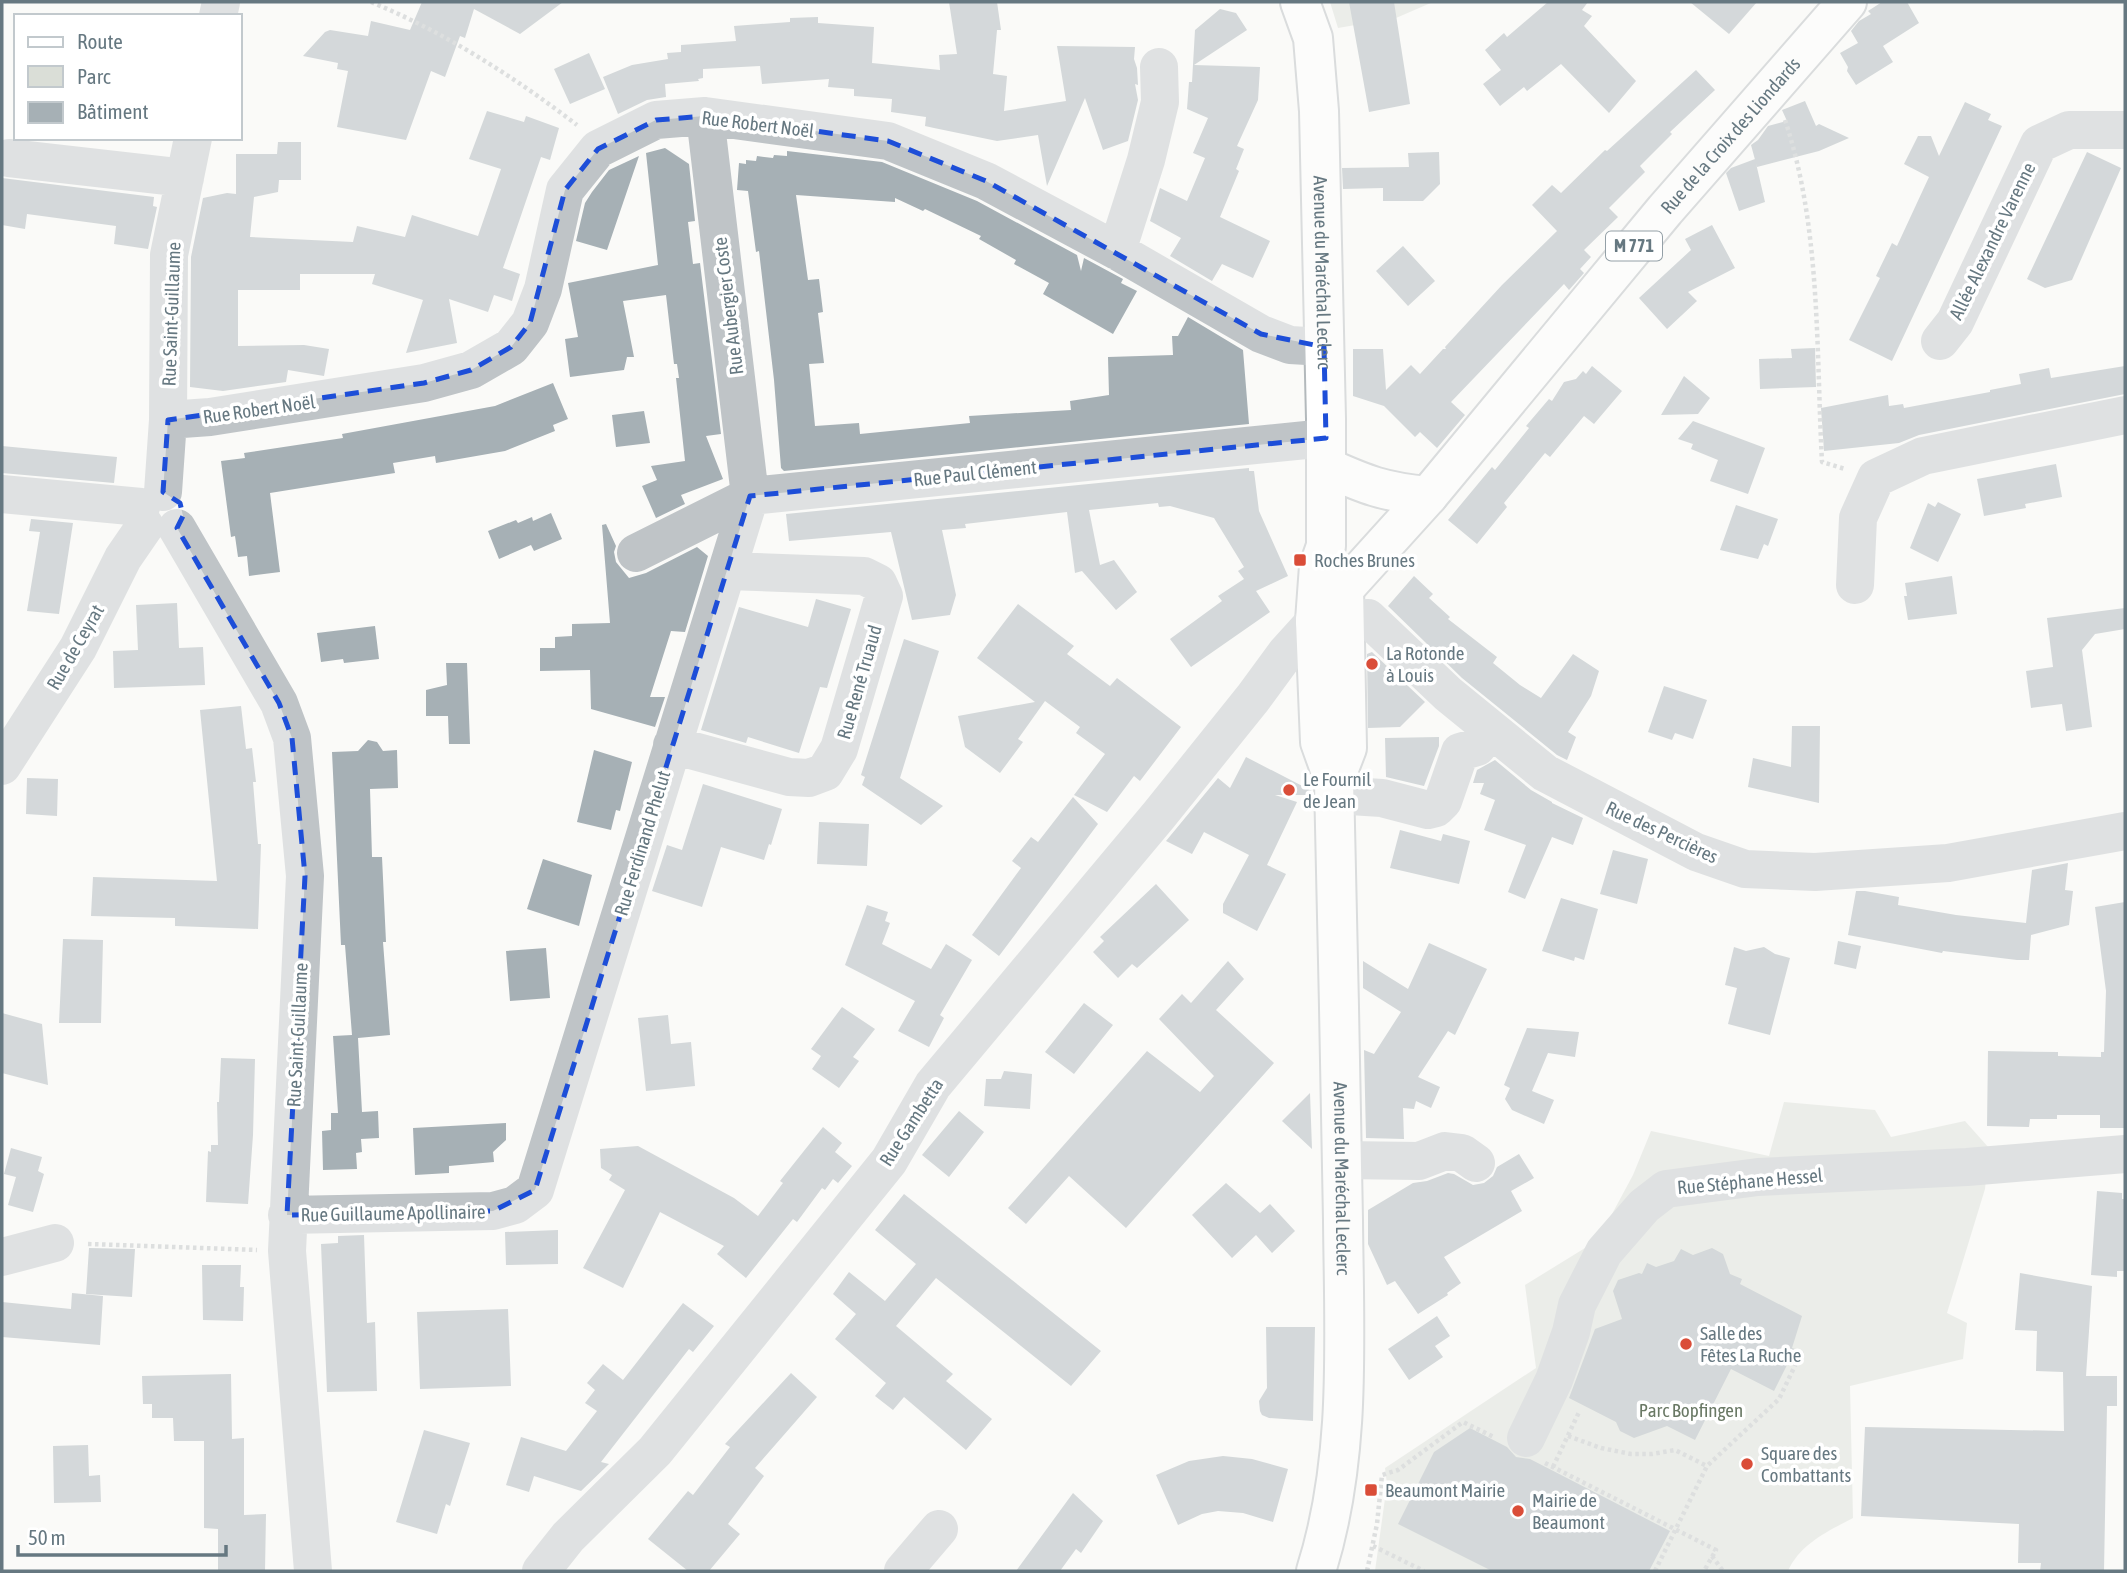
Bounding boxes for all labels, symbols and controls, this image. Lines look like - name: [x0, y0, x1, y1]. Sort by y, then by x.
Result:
- legend: [14, 14, 242, 140]
- text: Route: [77, 29, 123, 53]
- street label: Rue de la Croix des Liondards: [1656, 53, 1805, 218]
- text: Parc: [77, 64, 111, 88]
- text: Bâtiment: [77, 99, 148, 123]
- street label: Rue Robert Noël: [700, 106, 816, 142]
- street label: Allée Alexandre Varenne: [1944, 159, 2040, 323]
- street label: Avenue du Maréchal Leclerc: [1309, 175, 1336, 370]
- road number: M 771: [1606, 232, 1662, 260]
- street label: Rue Aubergier Coste: [709, 236, 747, 376]
- street label: Rue Saint-Guillaume: [157, 241, 185, 387]
- street label: Rue Robert Noël: [201, 390, 317, 428]
- street label: Rue Paul Clément: [912, 456, 1038, 490]
- place label: Roches Brunes: [1314, 549, 1415, 571]
- marker: Roches Brunes: [1292, 552, 1308, 568]
- street label: Rue de Ceyrat: [42, 601, 108, 693]
- street label: Rue René Truaud: [832, 623, 886, 741]
- place label: La Rotonde à Louis: [1386, 642, 1464, 686]
- marker: La Rotonde à Louis: [1364, 656, 1380, 672]
- street label: Rue Ferdinand Phelut: [609, 768, 675, 918]
- place label: Le Fournil de Jean: [1303, 768, 1371, 812]
- marker: Le Fournil de Jean: [1281, 782, 1297, 798]
- street label: Rue des Percières: [1602, 796, 1722, 868]
- street label: Rue Saint-Guillaume: [282, 962, 312, 1108]
- street label: Rue Gambetta: [875, 1074, 947, 1170]
- street label: Avenue du Maréchal Leclerc: [1330, 1082, 1355, 1276]
- street label: Rue Stéphane Hessel: [1676, 1164, 1824, 1198]
- street label: Rue Guillaume Apollinaire: [300, 1200, 486, 1226]
- place label: Salle des Fêtes La Ruche: [1700, 1322, 1801, 1366]
- marker: Salle des Fêtes La Ruche: [1678, 1336, 1694, 1352]
- park label: Parc Bopfingen: [1639, 1399, 1743, 1421]
- place label: Square des Combattants: [1761, 1442, 1851, 1486]
- marker: Square des Combattants: [1739, 1456, 1755, 1472]
- place label: Beaumont Mairie: [1385, 1479, 1505, 1501]
- marker: Beaumont Mairie: [1363, 1482, 1379, 1498]
- place label: Mairie de Beaumont: [1532, 1489, 1605, 1533]
- marker: Mairie de Beaumont: [1510, 1503, 1526, 1519]
- scale bar: [18, 1514, 226, 1558]
- text: 50 m: [28, 1525, 66, 1549]

